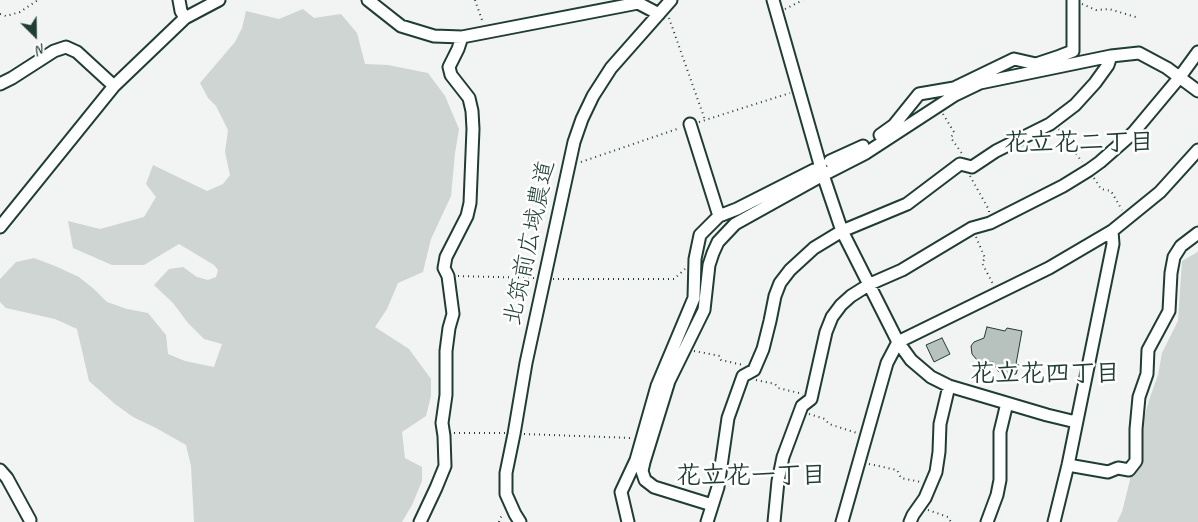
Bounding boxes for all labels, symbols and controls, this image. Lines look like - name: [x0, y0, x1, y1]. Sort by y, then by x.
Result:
- north arrow: [10, 10, 60, 60]
- text: N: [34, 40, 48, 59]
- district label: 花立花二丁目: [1004, 128, 1154, 158]
- street label: 北筑前広域農道: [498, 158, 562, 328]
- district label: 花立花四丁目: [970, 359, 1120, 389]
- district label: 花立花一丁目: [676, 461, 826, 491]

